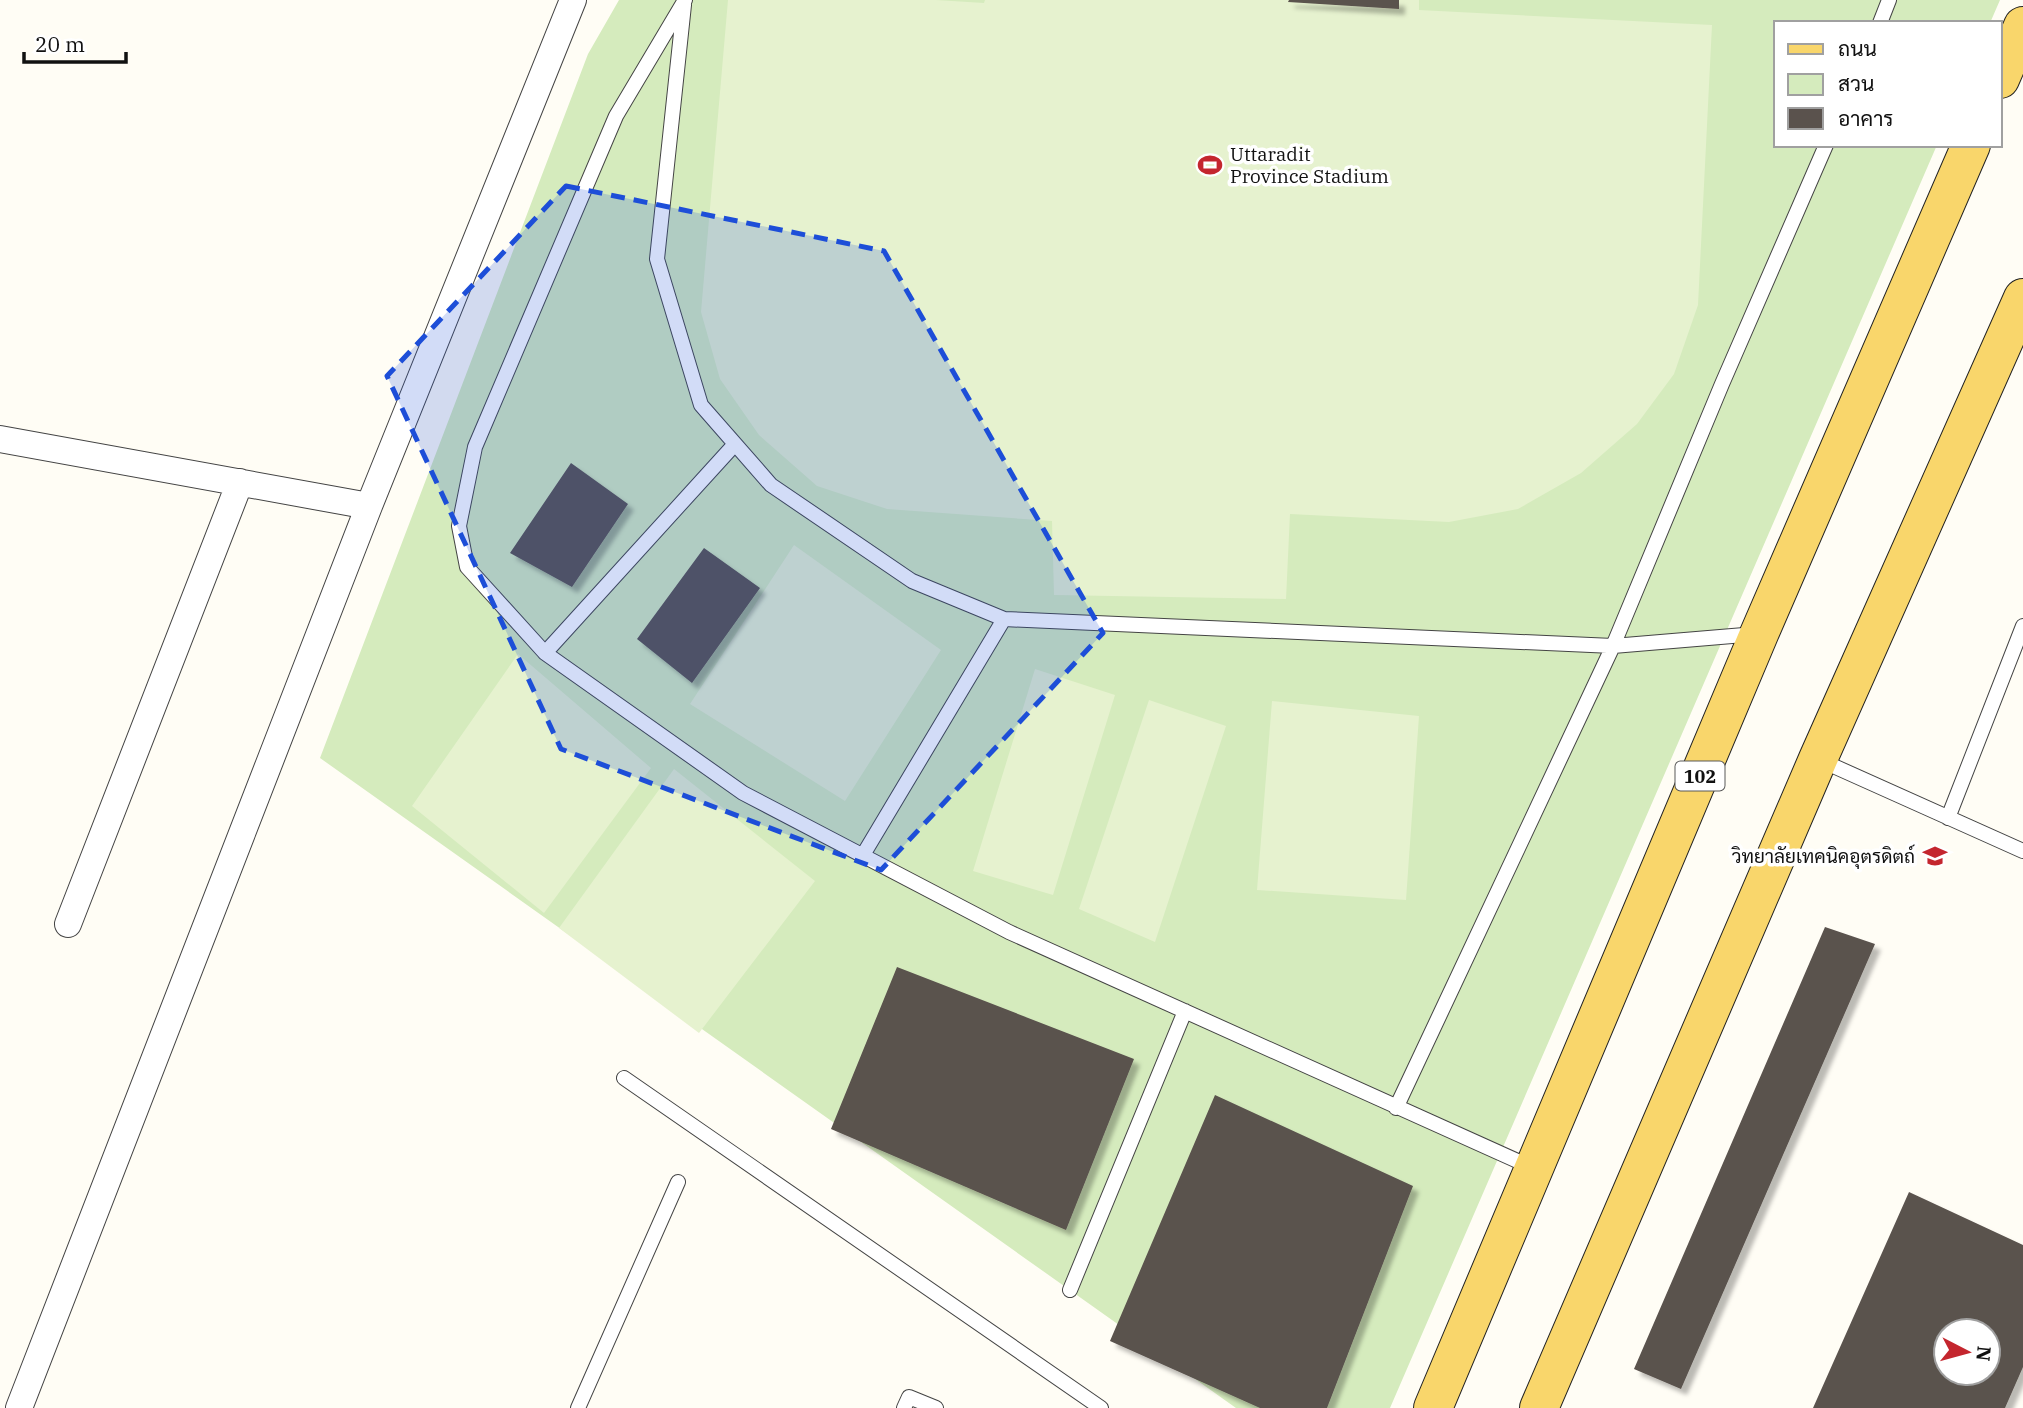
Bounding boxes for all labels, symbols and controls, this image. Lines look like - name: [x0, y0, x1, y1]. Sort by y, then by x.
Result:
- scale bar: [24, 21, 126, 65]
- legend: [1774, 21, 2002, 147]
- text: 20 m: [35, 30, 85, 58]
- text: ถนน: [1838, 34, 1877, 62]
- text: สวน: [1838, 69, 1874, 97]
- text: อาคาร: [1838, 104, 1894, 132]
- place label: Uttaradit Province Stadium: [1230, 142, 1389, 188]
- sports icon: Uttaradit Province Stadium: [1196, 151, 1224, 179]
- road number: 102: [1676, 762, 1724, 790]
- school or university icon: วิทยาลัยเทคนิคอุตรดิตถ์: [1921, 842, 1949, 870]
- place label: วิทยาลัยเทคนิคอุตรดิตถ์: [1731, 844, 1915, 869]
- north arrow: [1932, 1317, 2002, 1387]
- text: N: [1971, 1345, 1997, 1363]

